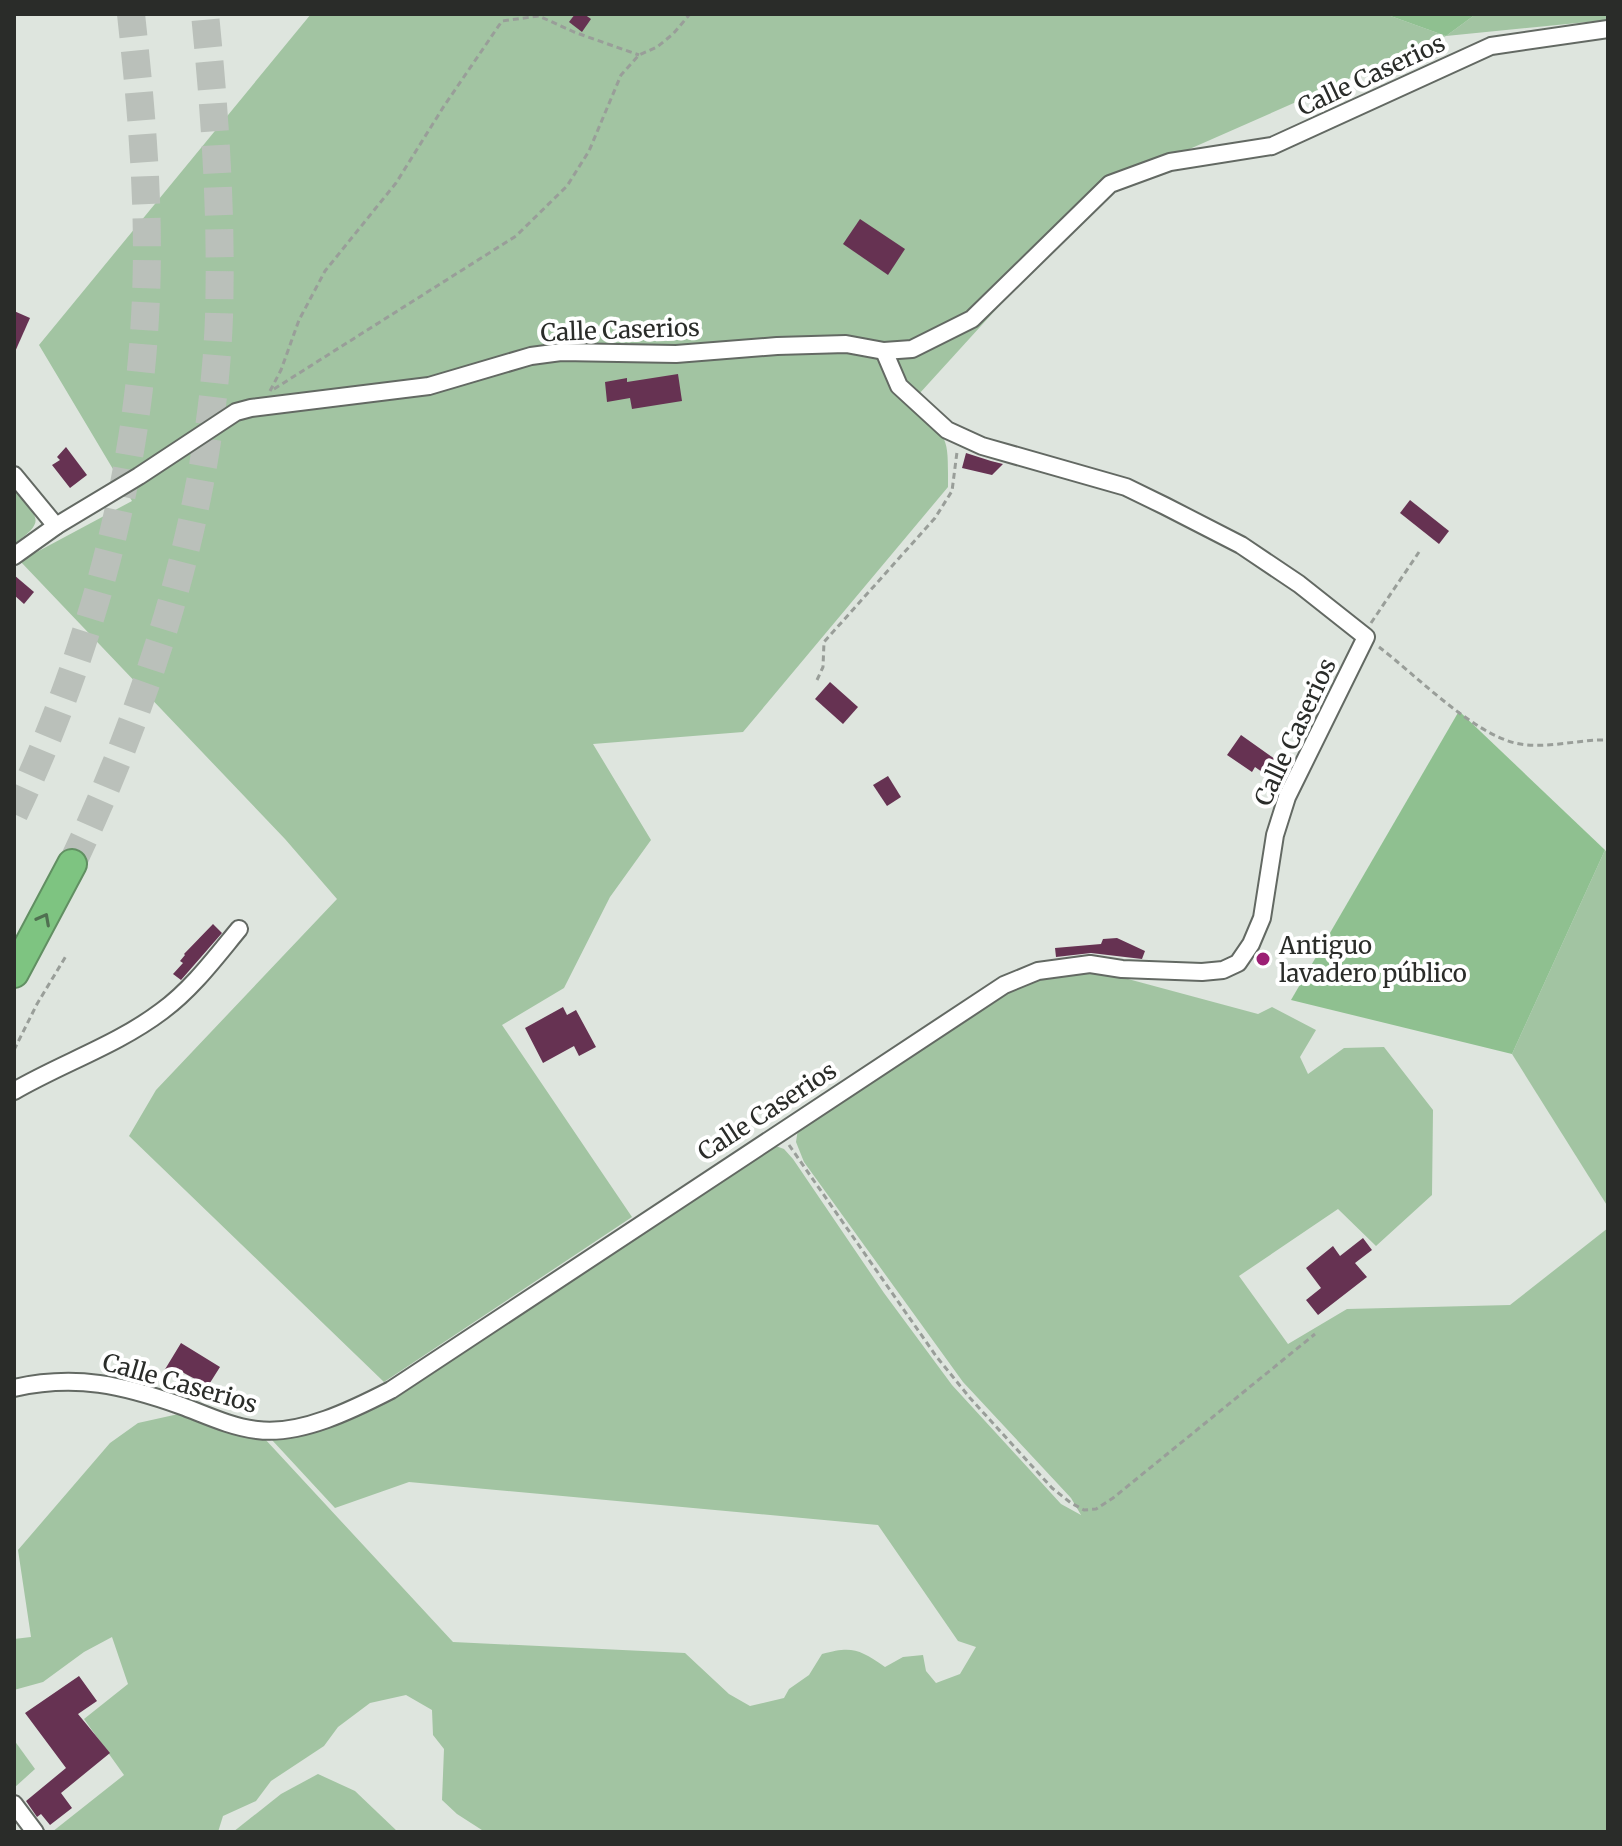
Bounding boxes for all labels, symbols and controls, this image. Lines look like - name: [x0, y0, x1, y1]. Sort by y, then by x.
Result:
- street label: Calle Caserios: [1292, 27, 1450, 123]
- street label: Calle Caserios: [540, 312, 700, 348]
- street label: Calle Caserios: [1247, 653, 1343, 811]
- one-way arrow: [34, 912, 49, 927]
- place label: Antiguo lavadero público: [1278, 930, 1467, 989]
- marker: Antiguo lavadero público: [1254, 950, 1272, 968]
- street label: Calle Caserios: [692, 1055, 842, 1167]
- street label: Calle Caserios: [99, 1346, 261, 1420]

